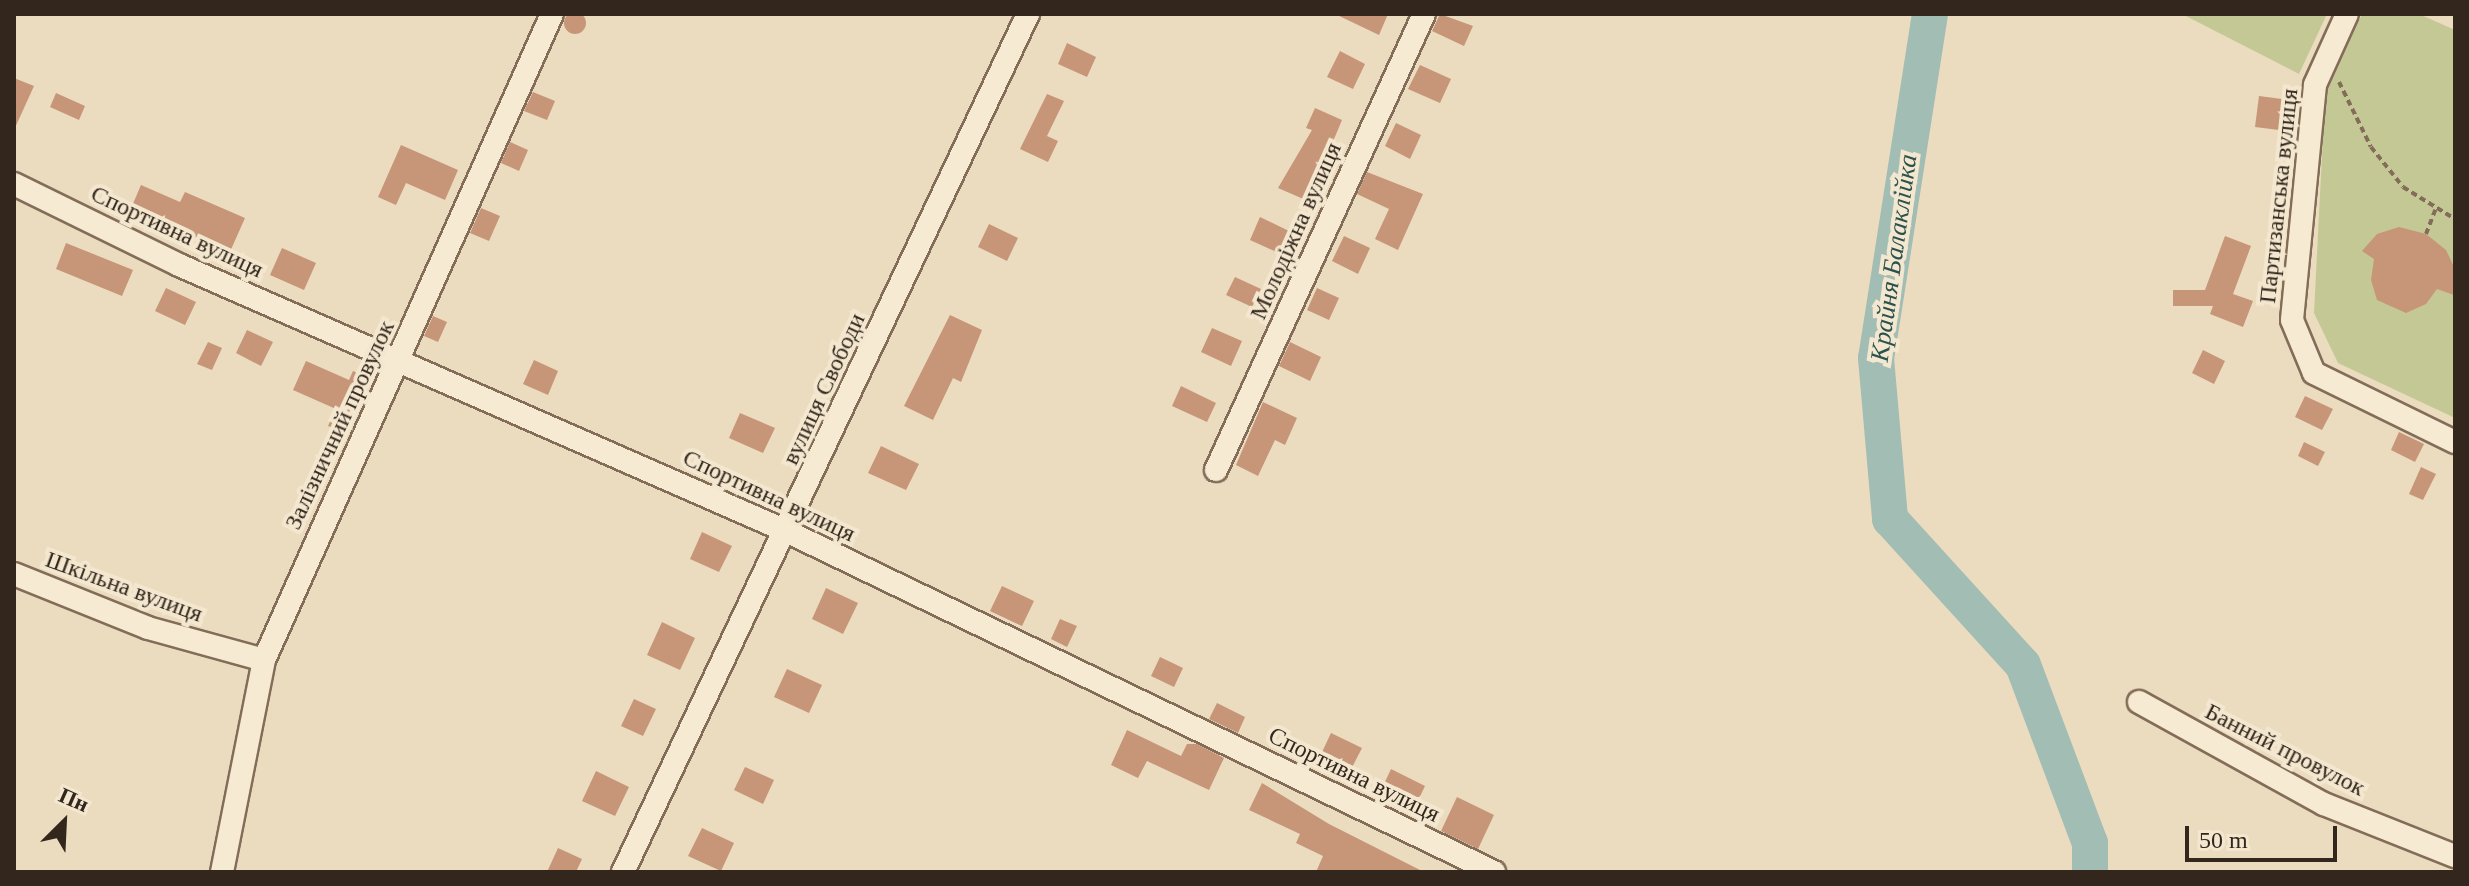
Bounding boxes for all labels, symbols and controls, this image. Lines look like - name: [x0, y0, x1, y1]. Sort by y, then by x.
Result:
- street label: Партизанська вулиця: [2253, 87, 2305, 305]
- street label: Молодіжна вулиця: [1244, 138, 1348, 324]
- water label: Крайня Балаклійка: [1864, 152, 1924, 364]
- street label: Спортивна вулиця: [86, 179, 268, 285]
- street label: вулиця Свободи: [776, 309, 872, 469]
- street label: Залізничний провулок: [279, 316, 401, 534]
- street label: Спортивна вулиця: [678, 443, 860, 549]
- street label: Шкільна вулиця: [41, 545, 207, 629]
- street label: Банний провулок: [2200, 697, 2370, 803]
- street label: Спортивна вулиця: [1264, 721, 1444, 829]
- north arrow: [24, 782, 104, 862]
- text: Пн: [55, 782, 93, 817]
- scale bar: [2189, 810, 2341, 860]
- text: 50 m: [2199, 827, 2248, 853]

